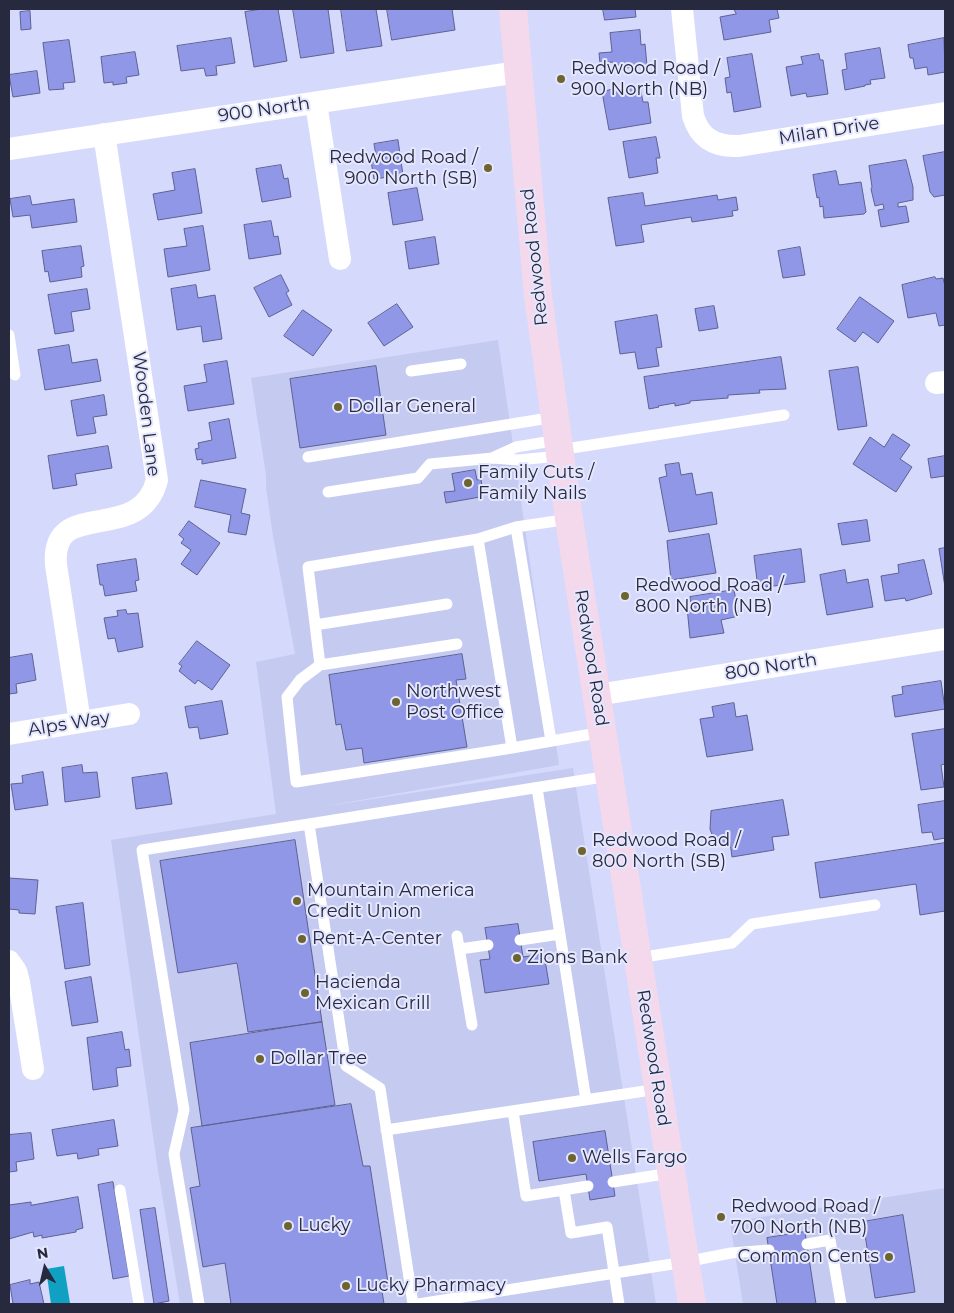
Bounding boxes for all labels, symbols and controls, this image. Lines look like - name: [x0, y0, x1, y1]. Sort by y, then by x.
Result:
- place label: Redwood Road / 900 North (NB): [571, 58, 720, 100]
- marker: Redwood Road / 900 North (NB): [555, 73, 567, 85]
- street label: 900 North: [217, 93, 311, 127]
- street label: Milan Drive: [777, 112, 881, 150]
- place label: Redwood Road / 900 North (SB): [329, 147, 478, 190]
- marker: Redwood Road / 900 North (SB): [482, 162, 494, 174]
- street label: Redwood Road: [517, 187, 553, 327]
- street label: Wooden Lane: [128, 350, 164, 478]
- place label: Dollar General: [348, 396, 476, 418]
- marker: Dollar General: [332, 401, 344, 413]
- place label: Family Cuts / Family Nails: [478, 462, 594, 504]
- marker: Family Cuts / Family Nails: [462, 477, 474, 489]
- place label: Redwood Road / 800 North (NB): [635, 575, 784, 618]
- street label: Redwood Road: [570, 588, 612, 728]
- marker: Redwood Road / 800 North (NB): [619, 590, 631, 602]
- street label: 800 North: [723, 649, 819, 685]
- place label: Northwest Post Office: [406, 681, 504, 724]
- marker: Northwest Post Office: [390, 696, 402, 708]
- street label: Alps Way: [27, 707, 111, 741]
- place label: Redwood Road / 800 North (SB): [592, 830, 741, 872]
- marker: Redwood Road / 800 North (SB): [576, 845, 588, 857]
- place label: Mountain America Credit Union: [307, 880, 475, 922]
- marker: Mountain America Credit Union: [291, 895, 303, 907]
- place label: Rent-A-Center: [312, 928, 442, 950]
- marker: Rent-A-Center: [296, 933, 308, 945]
- place label: Zions Bank: [527, 947, 628, 969]
- marker: Zions Bank: [511, 952, 523, 964]
- place label: Hacienda Mexican Grill: [315, 972, 430, 1014]
- marker: Hacienda Mexican Grill: [299, 987, 311, 999]
- street label: Redwood Road: [632, 988, 674, 1128]
- place label: Dollar Tree: [270, 1048, 367, 1070]
- marker: Dollar Tree: [254, 1053, 266, 1065]
- place label: Wells Fargo: [582, 1147, 687, 1169]
- marker: Wells Fargo: [566, 1152, 578, 1164]
- place label: Redwood Road / 700 North (NB): [731, 1196, 880, 1238]
- marker: Redwood Road / 700 North (NB): [715, 1211, 727, 1223]
- place label: Lucky: [298, 1215, 351, 1237]
- marker: Lucky: [282, 1220, 294, 1232]
- north arrow: [20, 1243, 70, 1293]
- text: N: [36, 1243, 50, 1263]
- place label: Common Cents: [738, 1246, 879, 1268]
- marker: Common Cents: [883, 1251, 895, 1263]
- place label: Lucky Pharmacy: [356, 1275, 506, 1297]
- marker: Lucky Pharmacy: [340, 1280, 352, 1292]

